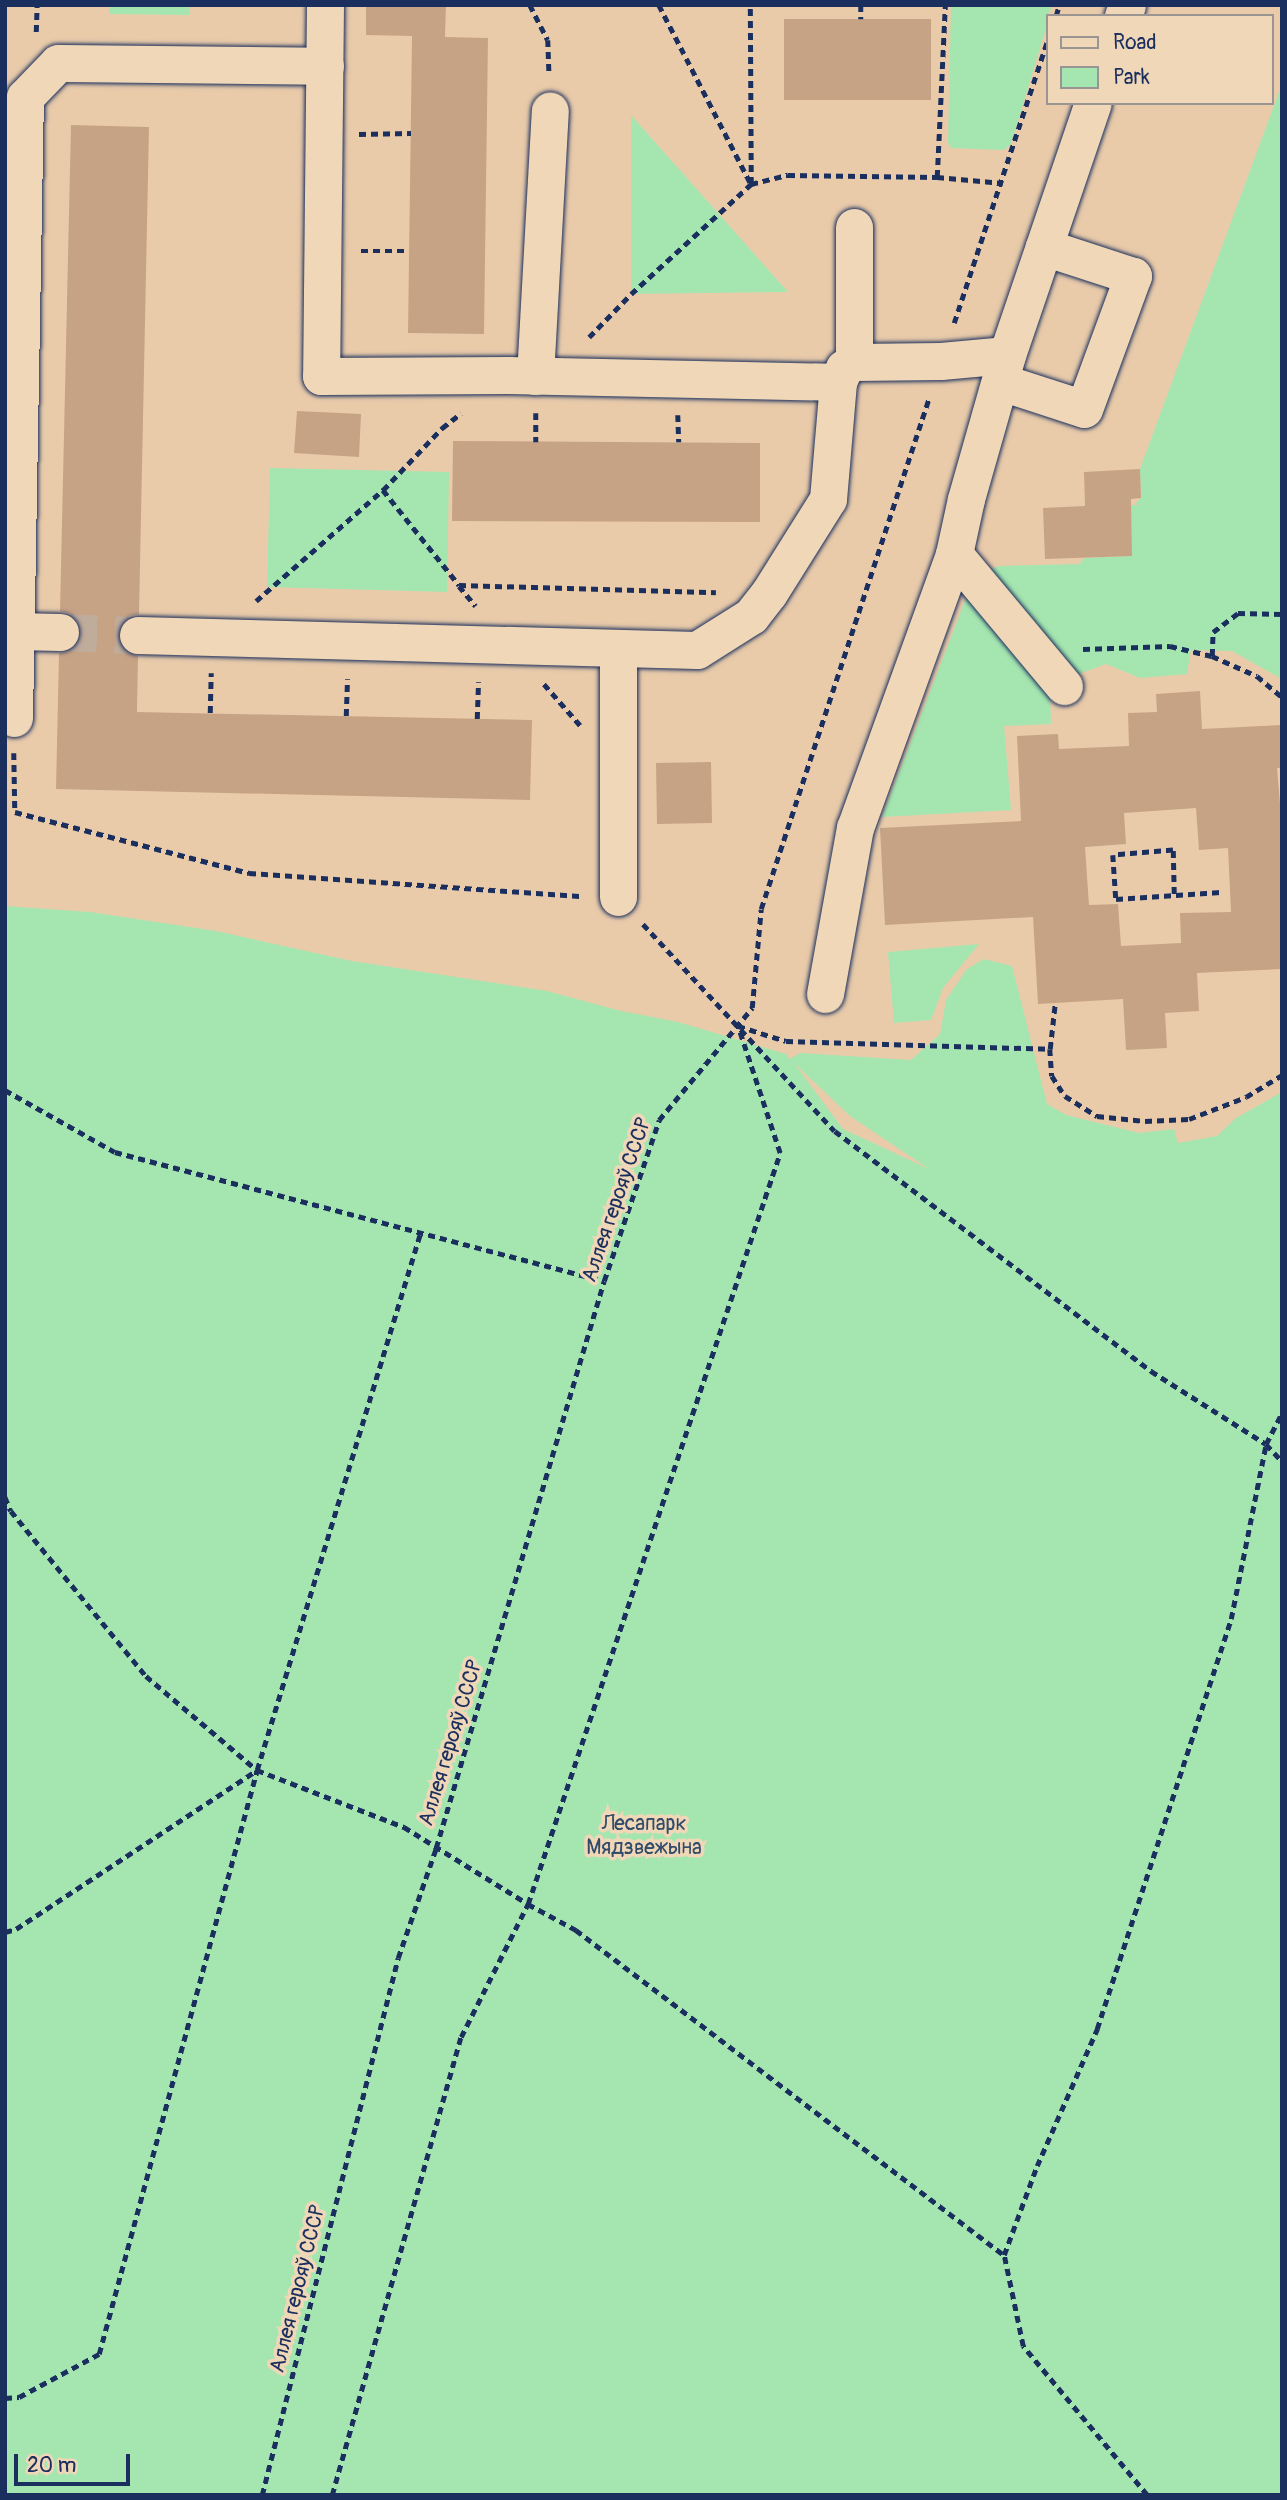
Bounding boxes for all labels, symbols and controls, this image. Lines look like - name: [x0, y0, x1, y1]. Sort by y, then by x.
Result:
- legend: [1046, 14, 1273, 105]
- text: Road: [1113, 29, 1157, 56]
- text: Park: [1113, 64, 1150, 91]
- street label: Аллея герояў СССР: [577, 1115, 657, 1285]
- street label: Аллея герояў СССР: [414, 1657, 488, 1829]
- park label: Лесапарк Мядзвежына: [586, 1811, 702, 1861]
- street label: Аллея герояў СССР: [265, 2203, 331, 2375]
- scale bar: [18, 2440, 133, 2484]
- text: 20 m: [27, 2452, 76, 2479]

